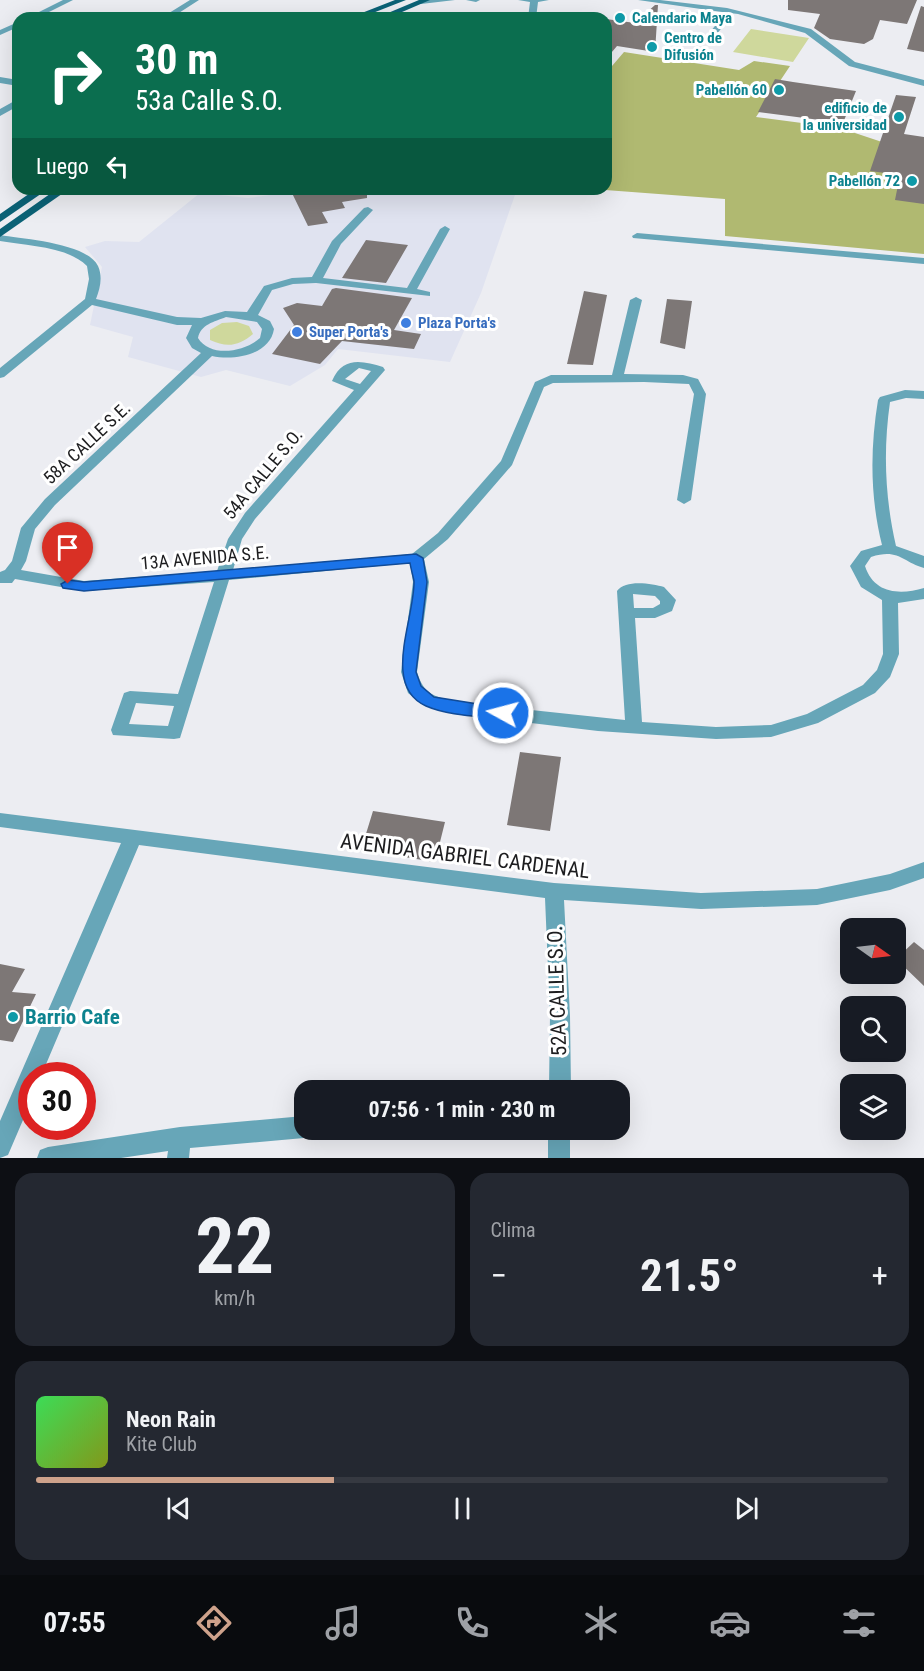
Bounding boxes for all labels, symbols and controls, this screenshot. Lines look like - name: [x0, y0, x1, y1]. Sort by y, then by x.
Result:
- place label: Calendario Maya: [632, 9, 732, 27]
- marker: Calendario Maya: [613, 11, 627, 25]
- place label: Centro de Difusión: [664, 29, 722, 64]
- text: 30 m: [135, 35, 218, 84]
- icon: right: [36, 36, 114, 114]
- marker: Centro de Difusión: [645, 40, 659, 54]
- place label: Pabellón 60: [696, 81, 767, 99]
- marker: Pabellón 60: [772, 83, 786, 97]
- text: 53a Calle S.O.: [135, 85, 283, 117]
- place label: edificio de la universidad: [803, 99, 887, 134]
- marker: edificio de la universidad: [892, 110, 906, 124]
- icon: left: [101, 150, 134, 183]
- text: Luego: [36, 154, 89, 179]
- place label: Pabellón 72: [829, 172, 900, 190]
- marker: Pabellón 72: [905, 174, 919, 188]
- place label: Plaza Porta's: [418, 314, 496, 332]
- marker: Plaza Porta's: [399, 316, 413, 330]
- place label: Super Porta's: [309, 323, 389, 341]
- marker: Super Porta's: [290, 325, 304, 339]
- street label: 58A CALLE S.E.: [39, 397, 134, 488]
- street label: 54A CALLE S.O.: [219, 424, 307, 523]
- pin: [42, 522, 93, 584]
- icon: arrive: [51, 531, 84, 564]
- street label: 13A AVENIDA S.E.: [140, 541, 270, 574]
- position arrow: [471, 681, 535, 745]
- street label: AVENIDA GABRIEL CARDENAL: [339, 829, 591, 883]
- north arrow: [840, 918, 906, 984]
- map controls: [840, 918, 906, 1140]
- street label: 52A CALLE S.O.: [543, 925, 571, 1057]
- button: search: [840, 996, 906, 1062]
- place label: Barrio Cafe: [25, 1005, 120, 1029]
- marker: Barrio Cafe: [6, 1010, 20, 1024]
- speed limit sign: 30: [18, 1062, 96, 1140]
- button: layers: [840, 1074, 906, 1140]
- text: 07:56 · 1 min · 230 m: [369, 1097, 555, 1122]
- text: 22: [195, 1201, 274, 1292]
- text: Clima: [491, 1218, 536, 1242]
- text: 21.5°: [640, 1249, 739, 1302]
- text: −: [491, 1256, 507, 1295]
- text: +: [872, 1256, 888, 1295]
- text: km/h: [214, 1286, 255, 1310]
- text: Neon Rain: [126, 1407, 216, 1432]
- text: Kite Club: [126, 1432, 197, 1456]
- icon: previous: [162, 1492, 195, 1525]
- icon: pause: [446, 1492, 479, 1525]
- icon: next: [730, 1492, 763, 1525]
- icon: directions: [193, 1602, 235, 1644]
- icon: music: [322, 1602, 364, 1644]
- icon: phone: [451, 1602, 493, 1644]
- icon: climate: [580, 1602, 622, 1644]
- icon: car: [709, 1602, 751, 1644]
- icon: filters: [838, 1602, 880, 1644]
- text: 07:55: [44, 1607, 106, 1639]

